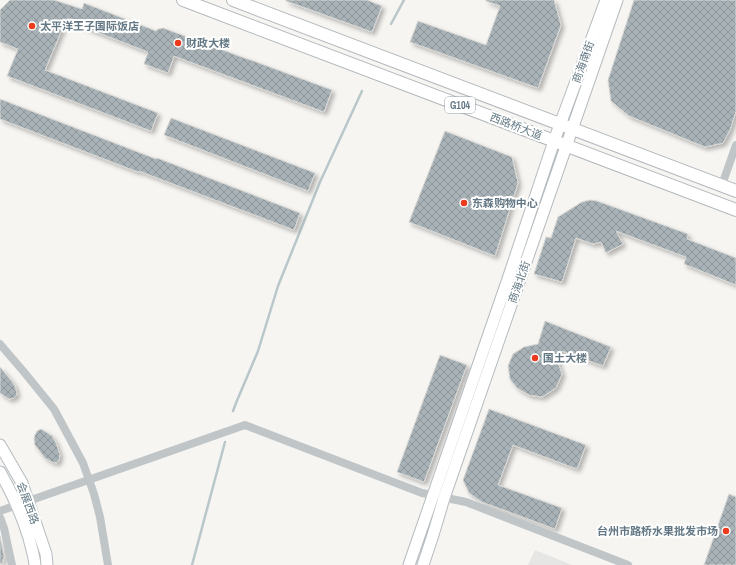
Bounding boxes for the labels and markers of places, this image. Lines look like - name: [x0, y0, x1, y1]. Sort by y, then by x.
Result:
- place label: 太平洋王子国际饭店: [40, 19, 139, 33]
- marker: 太平洋王子国际饭店: [27, 21, 37, 31]
- place label: 财政大楼: [186, 36, 230, 50]
- marker: 财政大楼: [173, 38, 183, 48]
- place label: 东森购物中心: [472, 196, 538, 210]
- marker: 东森购物中心: [459, 198, 469, 208]
- place label: 国土大楼: [543, 351, 587, 365]
- marker: 国土大楼: [530, 353, 540, 363]
- place label: 台州市路桥水果批发市场: [597, 524, 718, 538]
- marker: 台州市路桥水果批发市场: [721, 526, 731, 536]

